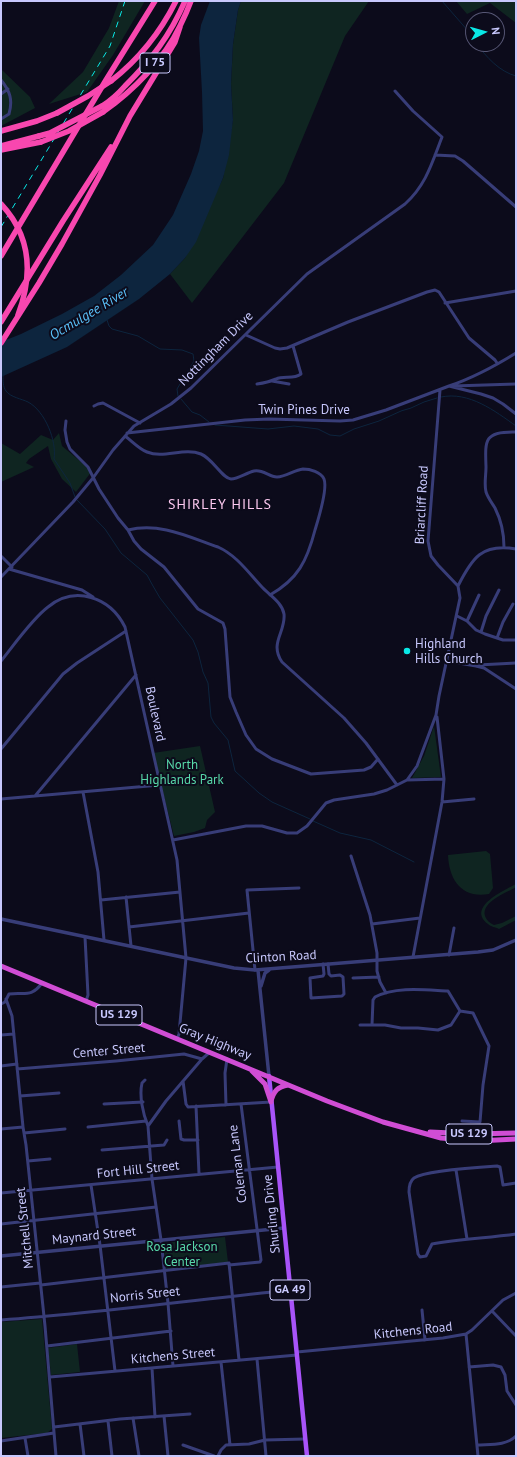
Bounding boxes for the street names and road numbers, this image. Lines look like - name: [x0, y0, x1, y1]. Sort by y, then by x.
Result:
- road number: I 75: [140, 53, 170, 73]
- street label: Nottingham Drive: [176, 309, 256, 389]
- street label: Twin Pines Drive: [258, 402, 350, 418]
- street label: Briarcliff Road: [412, 465, 432, 545]
- street label: Boulevard: [142, 685, 168, 743]
- street label: Clinton Road: [245, 947, 317, 967]
- road number: US 129: [96, 1005, 142, 1025]
- street label: Gray Highway: [177, 1020, 253, 1064]
- street label: Center Street: [72, 1040, 146, 1062]
- street label: Coleman Lane: [225, 1124, 251, 1204]
- road number: US 129: [446, 1124, 492, 1144]
- street label: Fort Hill Street: [96, 1158, 180, 1182]
- street label: Shurling Drive: [260, 1174, 284, 1254]
- street label: Mitchell Street: [13, 1186, 37, 1270]
- street label: Maynard Street: [51, 1224, 137, 1248]
- road number: GA 49: [270, 1280, 310, 1300]
- street label: Norris Street: [109, 1284, 181, 1306]
- street label: Kitchens Road: [373, 1319, 453, 1343]
- street label: Kitchens Street: [130, 1345, 216, 1367]

